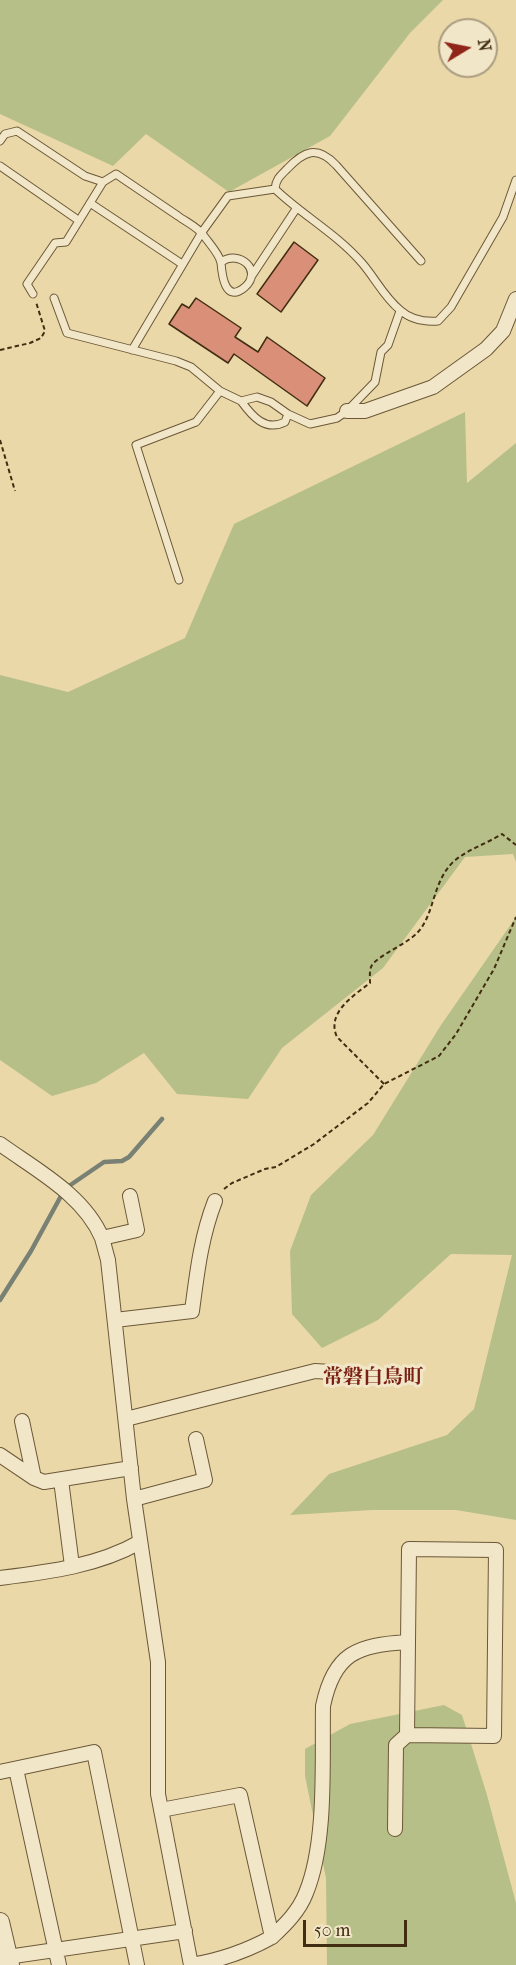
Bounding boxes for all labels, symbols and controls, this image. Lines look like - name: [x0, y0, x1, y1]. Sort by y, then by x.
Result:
- north arrow: [438, 18, 498, 78]
- text: N: [474, 37, 495, 53]
- district label: 常磐白鳥町: [323, 1366, 423, 1390]
- scale bar: [306, 1908, 410, 1946]
- text: 50 m: [314, 1920, 350, 1941]

